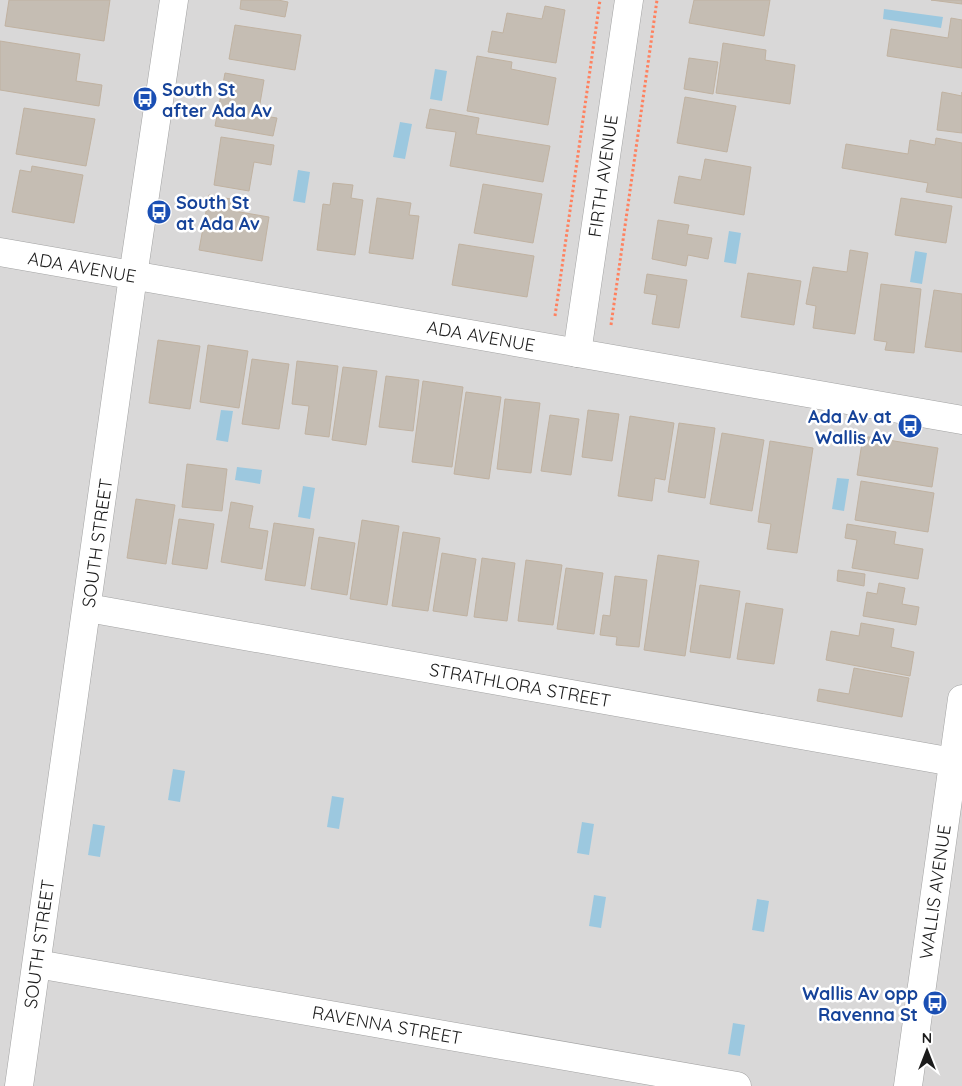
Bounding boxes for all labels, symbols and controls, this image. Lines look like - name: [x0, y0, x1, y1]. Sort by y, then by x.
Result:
- place label: South St after Ada Av: [162, 78, 272, 122]
- bus stop icon: South St after Ada Av: [132, 86, 158, 112]
- street label: FIRTH AVENUE: [583, 113, 623, 239]
- place label: South St at Ada Av: [176, 191, 260, 235]
- bus stop icon: South St at Ada Av: [146, 199, 172, 225]
- street label: ADA AVENUE: [26, 246, 138, 288]
- street label: ADA AVENUE: [425, 315, 537, 357]
- place label: Ada Av at Wallis Av: [808, 405, 892, 449]
- bus stop icon: Ada Av at Wallis Av: [897, 413, 923, 439]
- street label: SOUTH STREET: [77, 477, 117, 609]
- street label: STRATHLORA STREET: [428, 658, 613, 712]
- street label: WALLIS AVENUE: [914, 823, 956, 961]
- street label: SOUTH STREET: [19, 878, 59, 1010]
- place label: Wallis Av opp Ravenna St: [802, 982, 918, 1026]
- bus stop icon: Wallis Av opp Ravenna St: [922, 990, 948, 1016]
- street label: RAVENNA STREET: [310, 1001, 464, 1049]
- north arrow: [902, 1026, 952, 1076]
- text: N: [922, 1029, 932, 1047]

